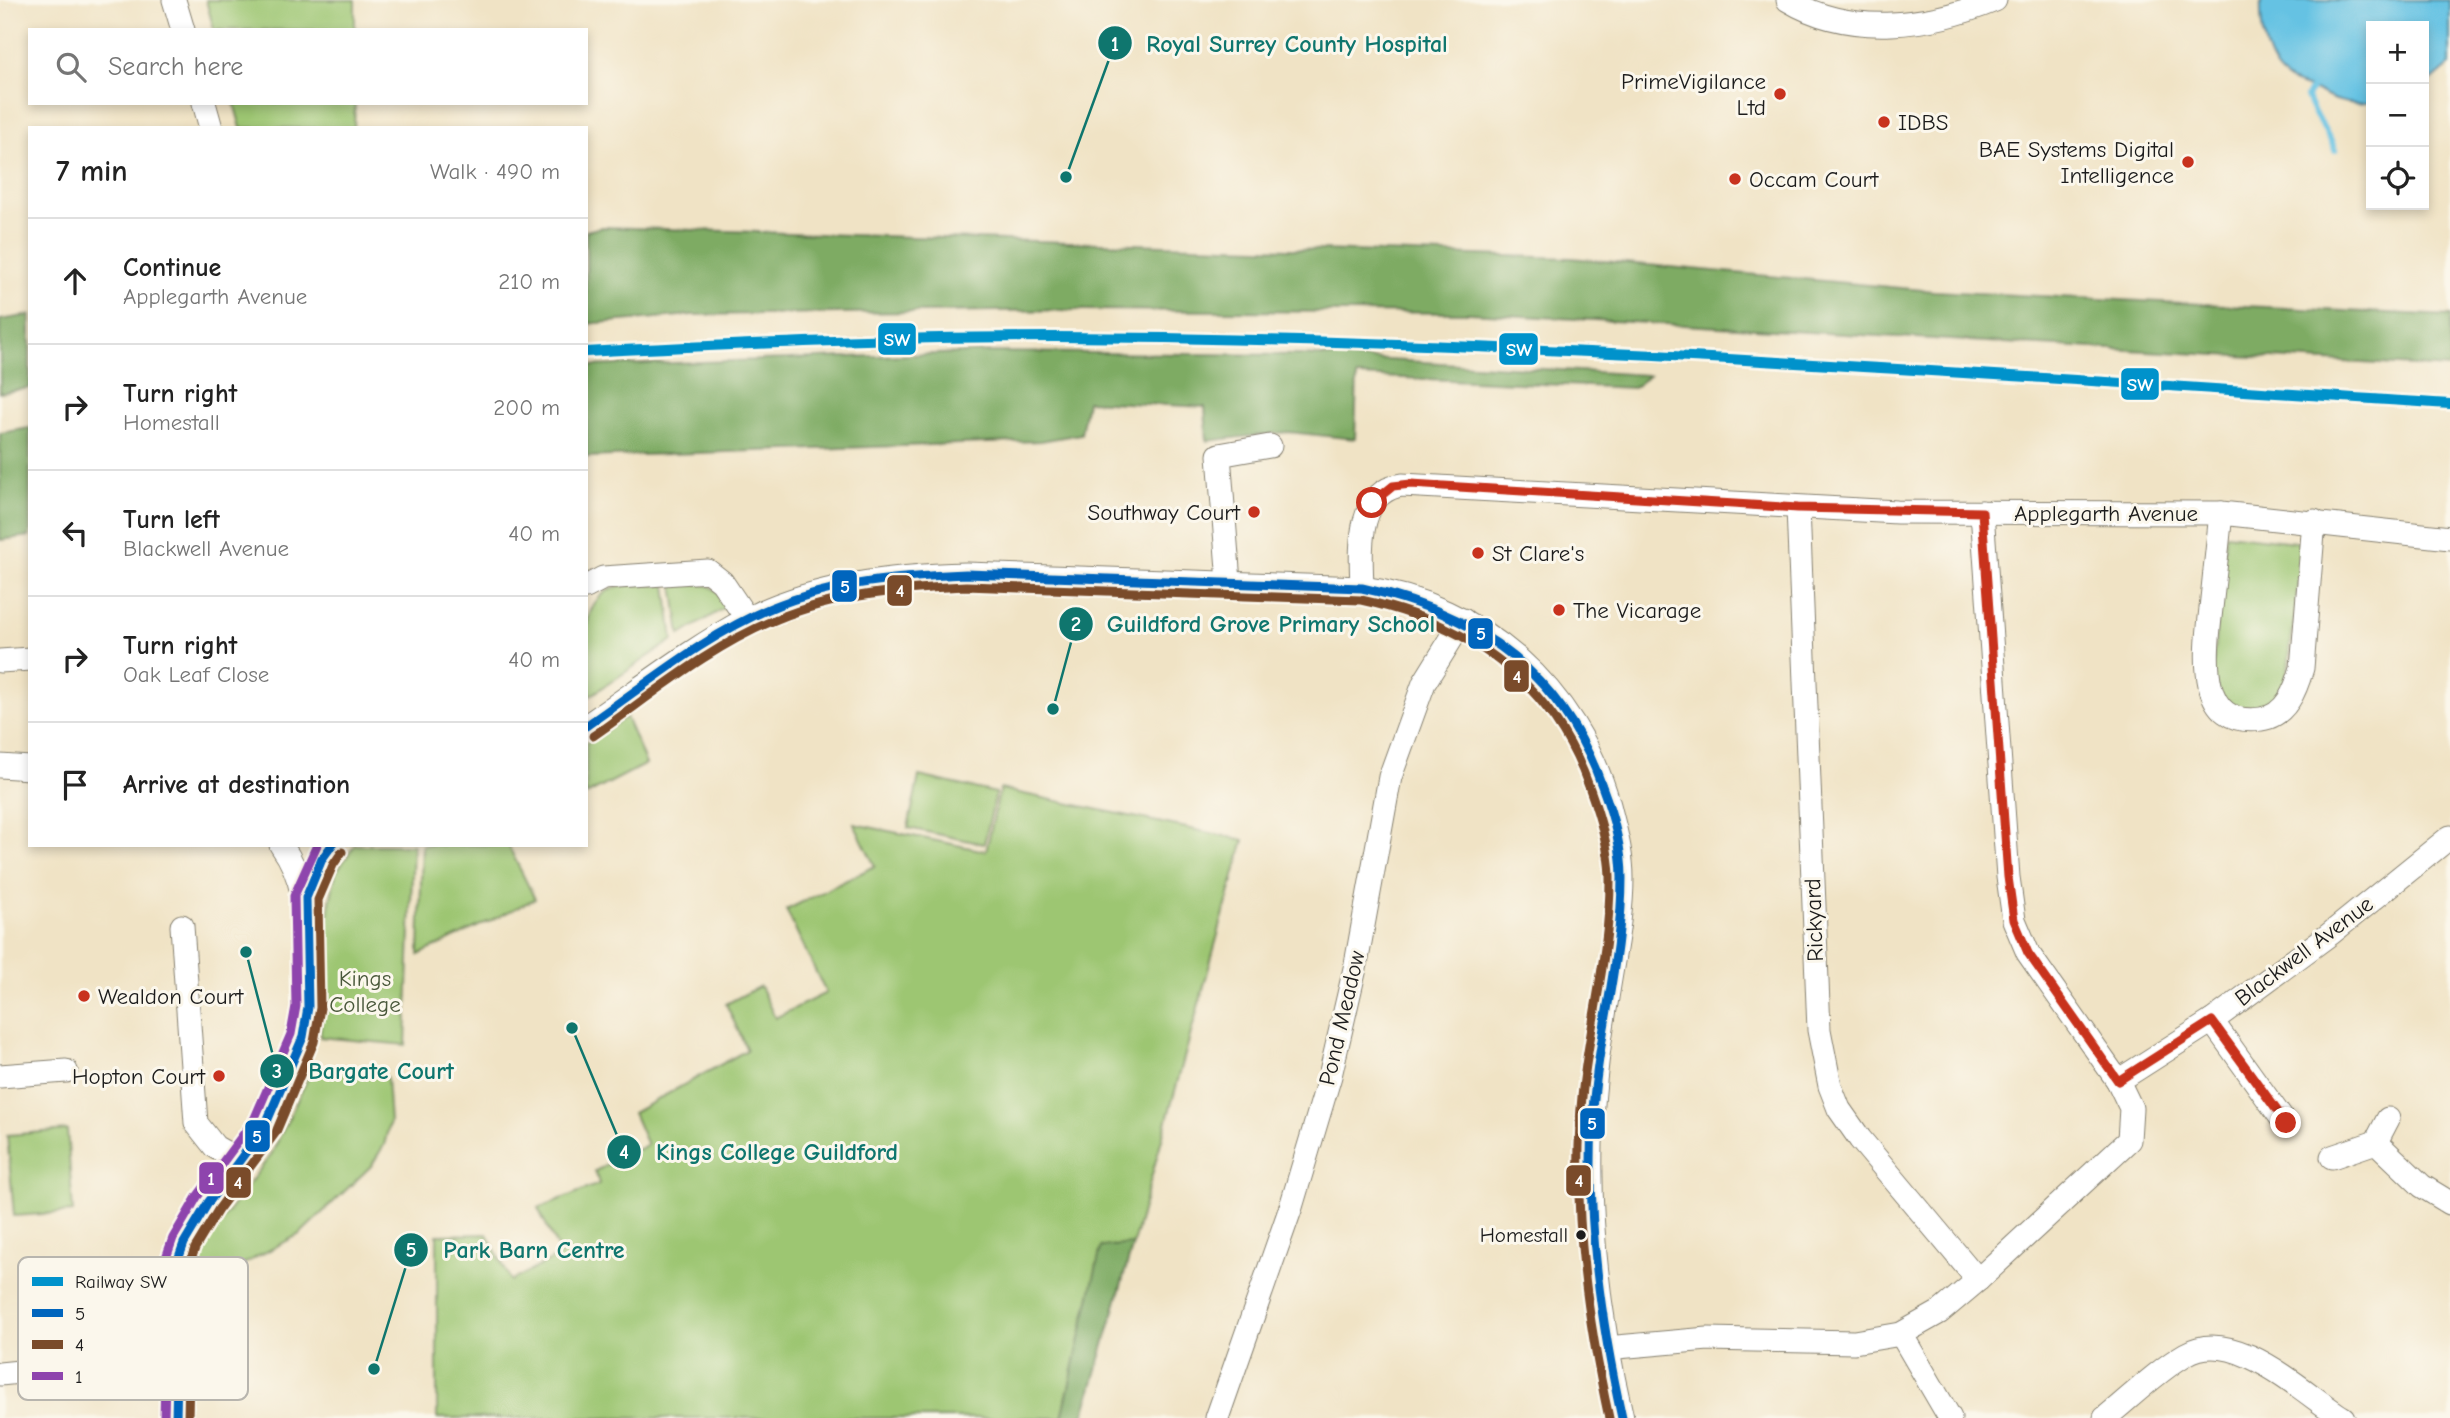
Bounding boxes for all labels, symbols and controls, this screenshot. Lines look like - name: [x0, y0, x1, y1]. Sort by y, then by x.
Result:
- callout: Royal Surrey County Hospital: [1098, 21, 1462, 66]
- map controls: [2366, 21, 2429, 210]
- button: +: [2366, 21, 2429, 84]
- search box: [28, 28, 588, 105]
- text: Royal Surrey County Hospital: [1146, 30, 1448, 58]
- text: 1: [1111, 32, 1119, 56]
- icon: search: [52, 48, 90, 86]
- text: Search here: [108, 52, 243, 82]
- place label: PrimeVigilance Ltd: [1621, 68, 1766, 121]
- button: −: [2366, 84, 2429, 147]
- marker: PrimeVigilance Ltd: [1772, 86, 1788, 102]
- place label: IDBS: [1898, 109, 1948, 136]
- marker: IDBS: [1876, 114, 1892, 130]
- place label: BAE Systems Digital Intelligence: [1979, 136, 2174, 189]
- button: locate: [2366, 147, 2429, 210]
- text: 7 min: [56, 154, 128, 189]
- marker: BAE Systems Digital Intelligence: [2180, 154, 2196, 170]
- text: Walk · 490 m: [430, 158, 560, 185]
- place label: Occam Court: [1749, 166, 1880, 193]
- marker: Occam Court: [1727, 171, 1743, 187]
- text: Continue: [123, 253, 221, 283]
- icon: ahead: [56, 262, 94, 300]
- text: 210 m: [498, 268, 560, 295]
- text: Applegarth Avenue: [123, 283, 307, 310]
- line badge: SW: [877, 322, 917, 356]
- text: SW: [884, 329, 911, 351]
- line badge: SW: [1498, 332, 1539, 366]
- text: SW: [1506, 339, 1533, 361]
- line badge: SW: [2120, 367, 2160, 401]
- text: SW: [2127, 374, 2154, 396]
- text: Turn right: [123, 379, 237, 409]
- icon: right: [56, 388, 94, 426]
- text: 200 m: [493, 394, 560, 421]
- text: Homestall: [123, 409, 220, 436]
- route start: [1356, 487, 1387, 518]
- place label: Southway Court: [1088, 499, 1241, 526]
- street label: Applegarth Avenue: [2014, 500, 2198, 527]
- marker: Southway Court: [1246, 504, 1262, 520]
- text: Turn left: [123, 505, 220, 535]
- icon: left: [56, 514, 94, 552]
- text: 40 m: [508, 520, 560, 547]
- text: Blackwell Avenue: [123, 535, 289, 562]
- place label: St Clare's: [1492, 540, 1584, 567]
- marker: St Clare's: [1470, 545, 1486, 561]
- line badge: 5: [831, 569, 858, 603]
- line badge: 4: [886, 574, 913, 607]
- text: 5: [840, 576, 850, 598]
- text: 4: [896, 580, 905, 602]
- place label: The Vicarage: [1573, 597, 1701, 624]
- callout: Guildford Grove Primary School: [1058, 601, 1450, 646]
- marker: The Vicarage: [1551, 602, 1567, 618]
- text: Guildford Grove Primary School: [1107, 610, 1435, 638]
- text: 2: [1071, 612, 1081, 636]
- line badge: 5: [1467, 617, 1494, 650]
- text: 5: [1476, 623, 1486, 645]
- text: Turn right: [123, 631, 237, 661]
- icon: right: [56, 640, 94, 678]
- text: 40 m: [508, 646, 560, 673]
- line badge: 4: [1503, 659, 1530, 693]
- text: Oak Leaf Close: [123, 661, 269, 688]
- text: 4: [1513, 666, 1522, 688]
- icon: arrive: [56, 766, 94, 804]
- text: Arrive at destination: [123, 770, 350, 800]
- street label: Rickyard: [1799, 878, 1829, 962]
- street label: Blackwell Avenue: [2230, 890, 2378, 1012]
- street label: Pond Meadow: [1313, 948, 1371, 1088]
- park label: Kings College: [329, 965, 401, 1018]
- place label: Wealdon Court: [98, 983, 245, 1010]
- marker: Wealdon Court: [76, 988, 92, 1004]
- callout: Bargate Court: [259, 1048, 468, 1093]
- text: Bargate Court: [308, 1057, 455, 1085]
- text: 3: [272, 1059, 282, 1083]
- place label: Hopton Court: [72, 1063, 206, 1090]
- marker: Hopton Court: [211, 1068, 227, 1084]
- line badge: 5: [1579, 1107, 1606, 1140]
- route end: [2270, 1107, 2301, 1138]
- text: 5: [1587, 1113, 1597, 1135]
- line badge: 5: [244, 1119, 271, 1153]
- text: 5: [252, 1126, 262, 1148]
- callout: Kings College Guildford: [606, 1129, 912, 1174]
- text: Kings College Guildford: [656, 1138, 898, 1166]
- text: 4: [619, 1140, 629, 1164]
- line badge: 1: [198, 1161, 225, 1195]
- line badge: 4: [1565, 1164, 1592, 1197]
- line badge: 4: [225, 1166, 252, 1199]
- text: 1: [207, 1168, 215, 1190]
- text: 4: [1575, 1170, 1584, 1192]
- text: 4: [234, 1172, 243, 1194]
- place label: Homestall: [1480, 1223, 1568, 1247]
- callout: Park Barn Centre: [394, 1227, 638, 1272]
- marker: Homestall: [1574, 1228, 1588, 1242]
- text: Park Barn Centre: [443, 1236, 625, 1264]
- text: 5: [405, 1238, 417, 1262]
- legend: [18, 1257, 248, 1400]
- text: Railway SW: [75, 1271, 168, 1293]
- text: 5: [75, 1303, 85, 1325]
- text: 4: [75, 1334, 84, 1356]
- text: 1: [75, 1366, 83, 1388]

